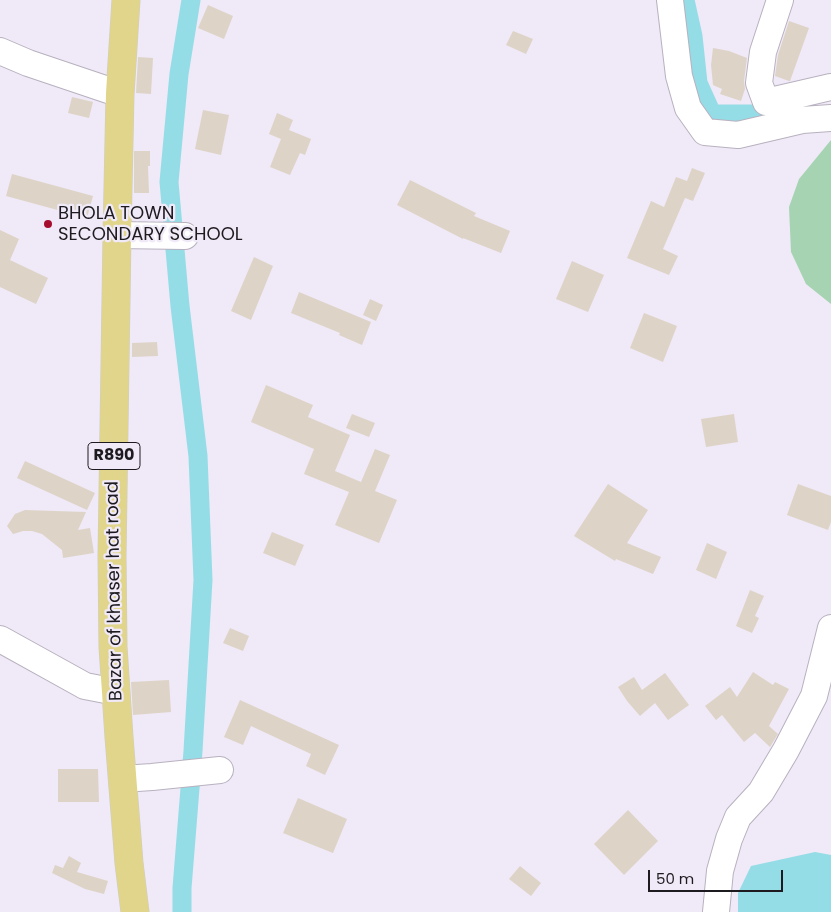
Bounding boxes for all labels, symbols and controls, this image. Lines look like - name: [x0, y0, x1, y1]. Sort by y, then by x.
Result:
- place label: BHOLA TOWN SECONDARY SCHOOL: [58, 203, 243, 245]
- marker: BHOLA TOWN SECONDARY SCHOOL: [42, 218, 54, 230]
- road number: R890: [88, 442, 140, 470]
- street label: Bazar of khaser hat road: [102, 481, 128, 701]
- scale bar: [651, 860, 786, 892]
- text: 50 m: [656, 868, 694, 889]

